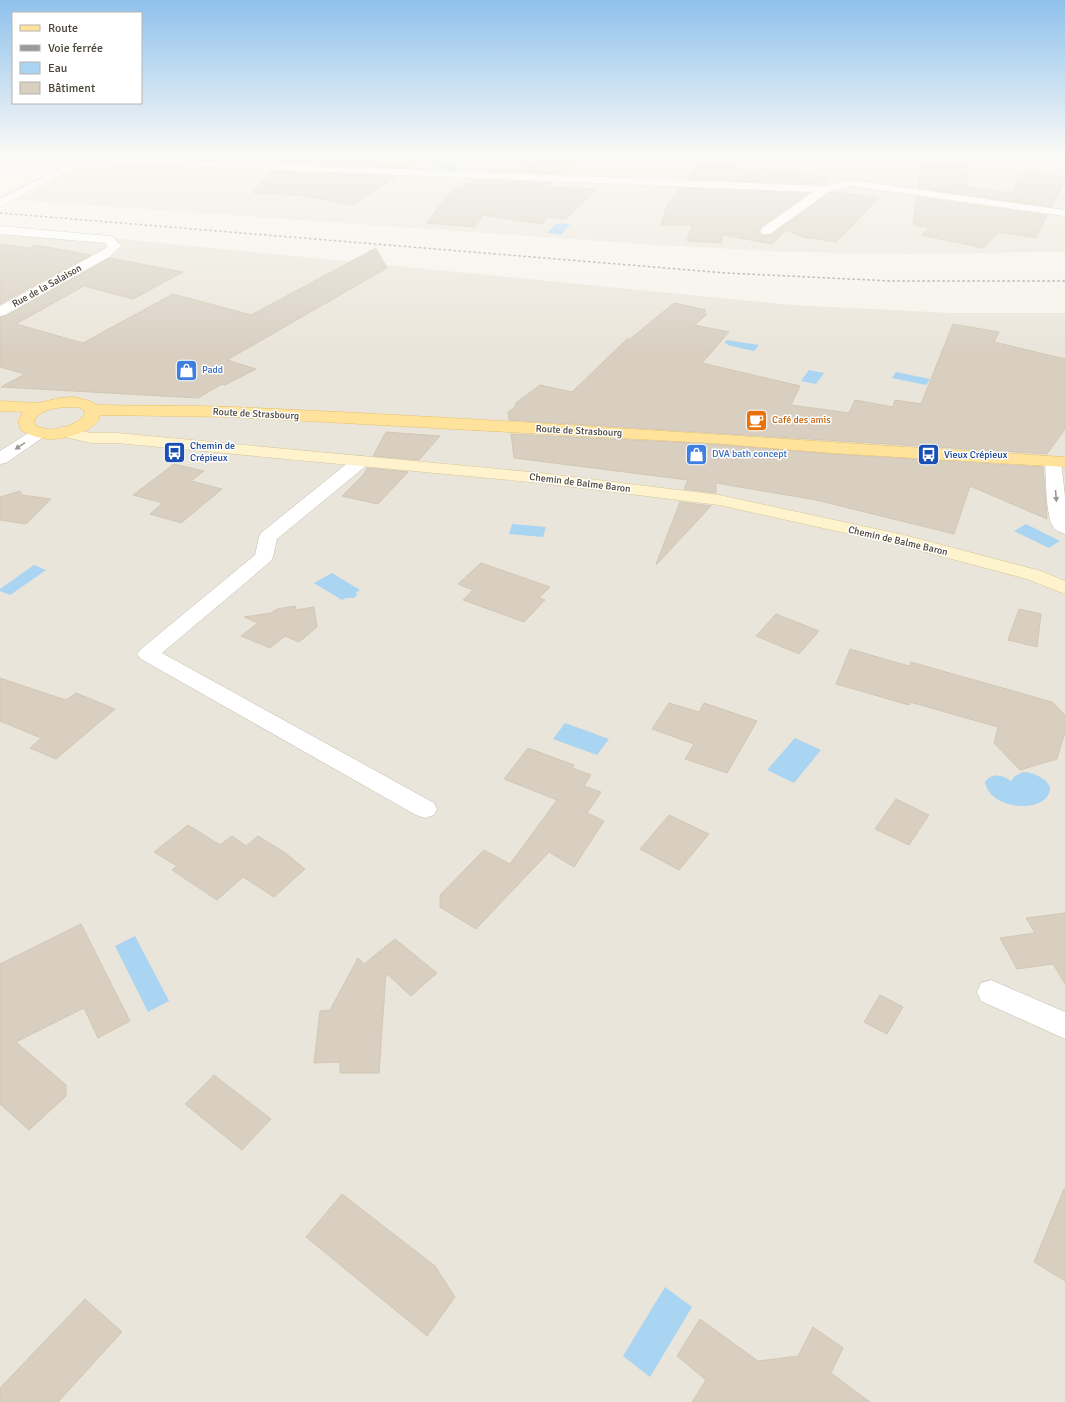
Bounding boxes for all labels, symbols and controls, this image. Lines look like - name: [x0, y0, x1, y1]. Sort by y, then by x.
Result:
- legend: [12, 12, 142, 104]
- text: Route: [48, 21, 78, 36]
- text: Voie ferrée: [48, 41, 103, 56]
- text: Eau: [48, 61, 67, 76]
- text: Bâtiment: [48, 81, 95, 96]
- street label: Rue de la Salaison: [10, 262, 84, 310]
- shop icon: Padd: [173, 357, 199, 383]
- place label: Padd: [202, 364, 223, 376]
- street label: Route de Strasbourg: [212, 406, 300, 422]
- cafe icon: Café des amis: [744, 407, 770, 433]
- place label: Café des amis: [772, 414, 831, 426]
- street label: Route de Strasbourg: [535, 423, 623, 439]
- bus stop icon: Chemin de Crépieux: [162, 439, 188, 465]
- place label: Chemin de Crépieux: [190, 440, 235, 464]
- shop icon: DVA bath concept: [683, 441, 709, 467]
- one-way arrow: [14, 442, 25, 450]
- bus stop icon: Vieux Crépieux: [915, 442, 941, 468]
- place label: DVA bath concept: [712, 448, 788, 460]
- place label: Vieux Crépieux: [944, 449, 1008, 461]
- street label: Chemin de Balme Baron: [529, 471, 631, 495]
- one-way arrow: [1053, 490, 1059, 502]
- street label: Chemin de Balme Baron: [847, 524, 949, 558]

